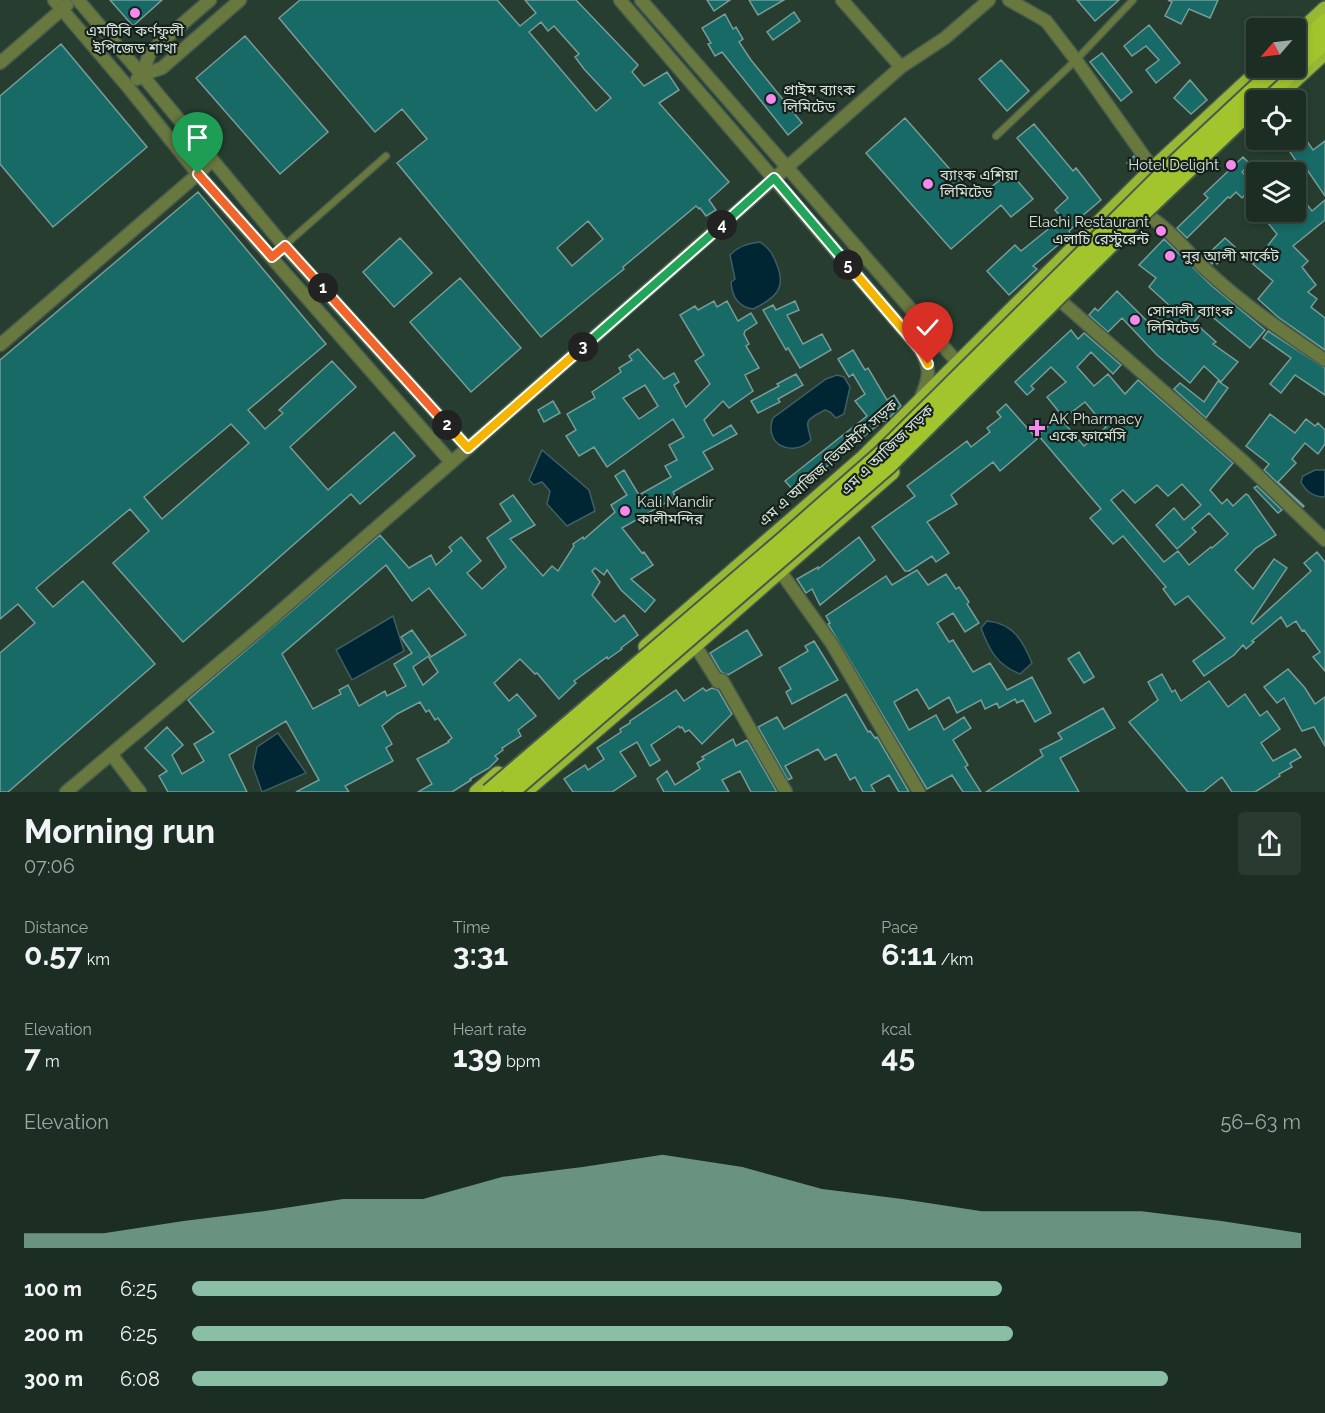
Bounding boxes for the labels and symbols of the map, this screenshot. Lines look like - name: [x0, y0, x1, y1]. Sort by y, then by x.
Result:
- marker: এমটিবি কর্ণফুলী ইপিজেড শাখা: [128, 6, 142, 20]
- north arrow: [1246, 18, 1306, 78]
- place label: এমটিবি কর্ণফুলী ইপিজেড শাখা: [86, 22, 185, 57]
- place label: প্রাইম ব্যাংক লিমিটেড: [782, 81, 856, 116]
- marker: প্রাইম ব্যাংক লিমিটেড: [764, 92, 778, 106]
- pin: [172, 112, 223, 174]
- place label: Hotel Delight: [1128, 156, 1219, 174]
- marker: Hotel Delight: [1224, 158, 1238, 172]
- place label: ব্যাংক এশিয়া লিমিটেড: [939, 166, 1019, 201]
- marker: ব্যাংক এশিয়া লিমিটেড: [921, 177, 935, 191]
- pin: 4: [707, 210, 737, 240]
- place label: Elachi Restaurant এলাচ‌ি র‌েস্টুর‌েন্ট: [1029, 213, 1150, 248]
- marker: Elachi Restaurant এলাচ‌ি র‌েস্টুর‌েন্ট: [1154, 224, 1168, 238]
- place label: নুর আলী মার্কেট: [1181, 247, 1280, 265]
- marker: নুর আলী মার্কেট: [1163, 249, 1177, 263]
- pin: 5: [833, 250, 863, 280]
- pin: 1: [308, 273, 338, 303]
- pin: [902, 302, 953, 364]
- place label: সোনালী ব্যাংক লিমিটেড: [1146, 302, 1234, 337]
- marker: সোনালী ব্যাংক লিমিটেড: [1128, 313, 1142, 327]
- pin: 3: [568, 332, 598, 362]
- street label: এম এ আজিজ ভিআইপি সড়ক: [755, 395, 902, 530]
- street label: এম এ আজিজ সড়ক: [837, 401, 938, 499]
- pin: 2: [432, 410, 462, 440]
- place label: AK Pharmacy একে ফার্মেসি: [1049, 410, 1142, 445]
- marker: AK Pharmacy একে ফার্মেসি: [1030, 421, 1044, 435]
- place label: Kali Mandir কালীমন্দির: [636, 493, 715, 528]
- marker: Kali Mandir কালীমন্দির: [618, 504, 632, 518]

